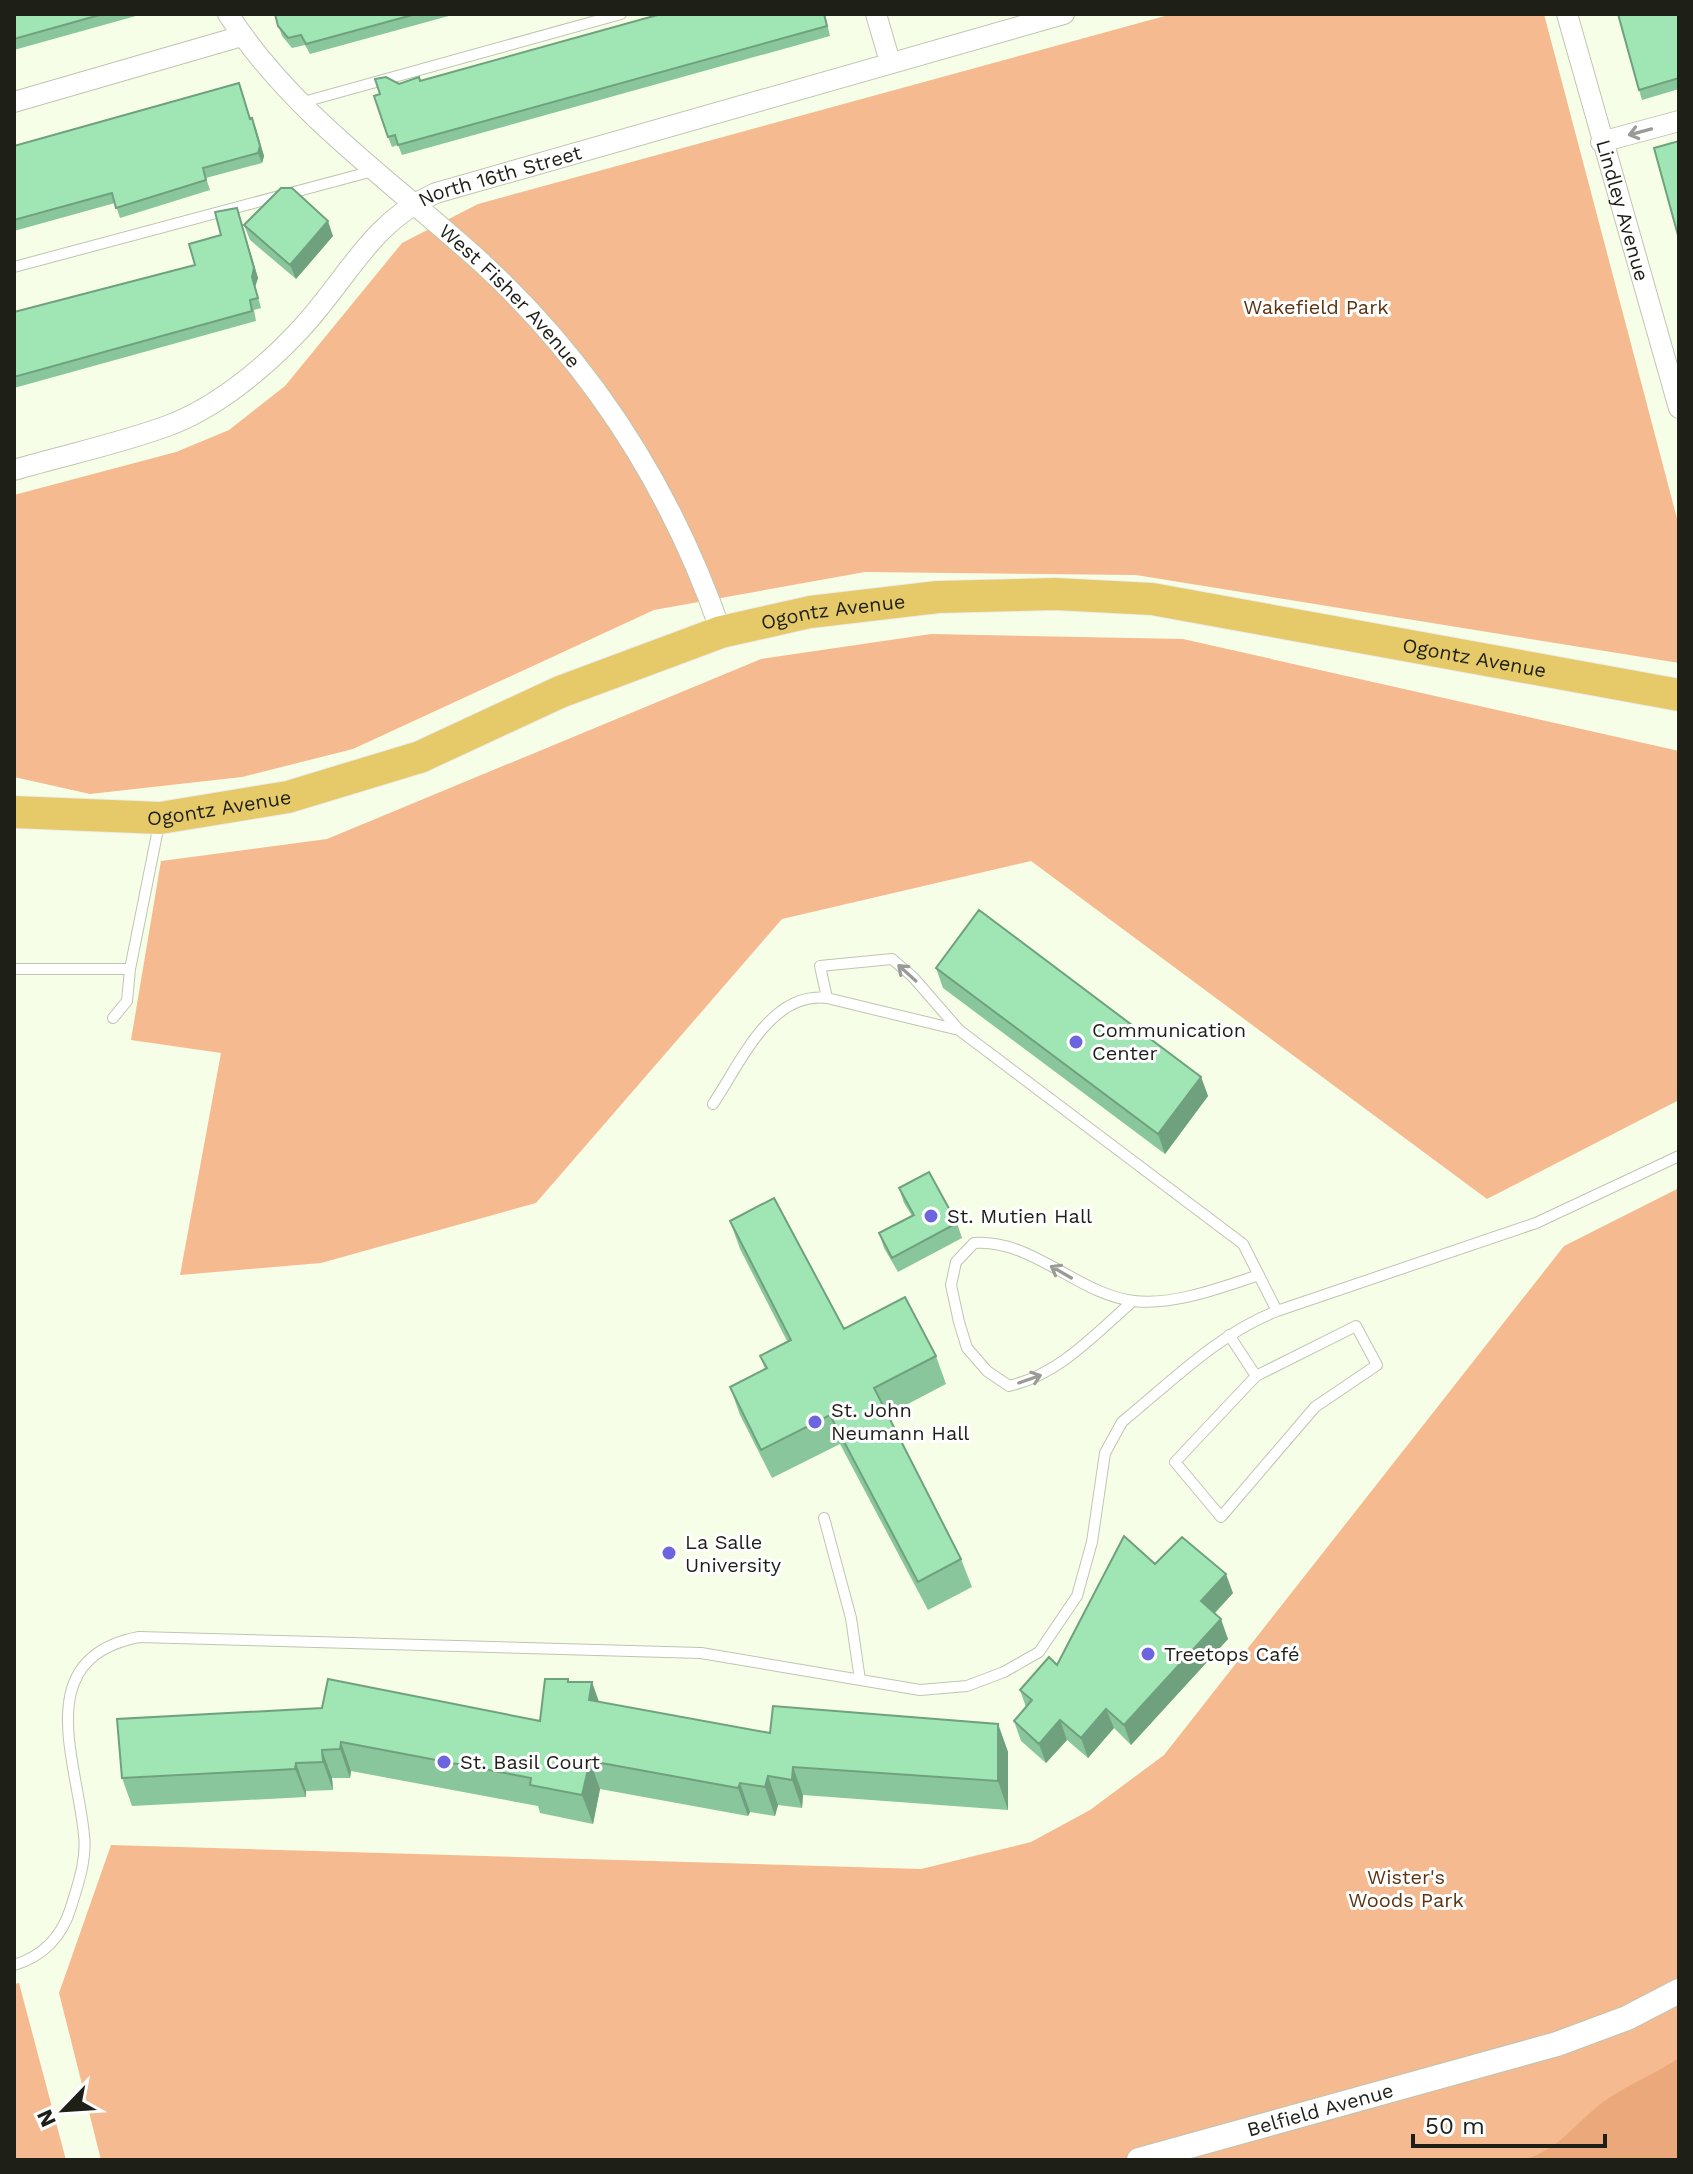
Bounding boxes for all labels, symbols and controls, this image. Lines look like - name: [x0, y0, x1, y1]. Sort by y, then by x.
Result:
- one-way arrow: [1627, 125, 1653, 140]
- street label: Lindley Avenue: [1591, 137, 1654, 284]
- street label: North 16th Street: [414, 140, 585, 212]
- street label: West Fisher Avenue: [434, 219, 586, 373]
- park label: Wakefield Park: [1243, 295, 1389, 319]
- street label: Ogontz Avenue: [759, 589, 906, 635]
- street label: Ogontz Avenue: [1401, 633, 1548, 683]
- street label: Ogontz Avenue: [147, 785, 293, 830]
- one-way arrow: [898, 964, 918, 982]
- place label: Communication Center: [1092, 1018, 1246, 1065]
- marker: Communication Center: [1067, 1033, 1085, 1051]
- place label: St. Mutien Hall: [947, 1204, 1092, 1228]
- marker: St. Mutien Hall: [922, 1207, 940, 1225]
- one-way arrow: [1050, 1264, 1073, 1280]
- one-way arrow: [1018, 1371, 1043, 1386]
- place label: St. John Neumann Hall: [831, 1398, 969, 1445]
- marker: St. John Neumann Hall: [806, 1413, 824, 1431]
- place label: La Salle University: [685, 1530, 782, 1577]
- marker: La Salle University: [660, 1544, 678, 1562]
- place label: Treetops Café: [1164, 1642, 1300, 1666]
- marker: Treetops Café: [1139, 1645, 1157, 1663]
- place label: St. Basil Court: [460, 1750, 600, 1774]
- marker: St. Basil Court: [435, 1753, 453, 1771]
- park label: Wister's Woods Park: [1348, 1865, 1464, 1912]
- north arrow: [24, 2070, 104, 2150]
- street label: Belfield Avenue: [1244, 2078, 1396, 2141]
- scale bar: [1413, 2098, 1605, 2148]
- text: N: [32, 2106, 61, 2131]
- text: 50 m: [1425, 2112, 1485, 2140]

